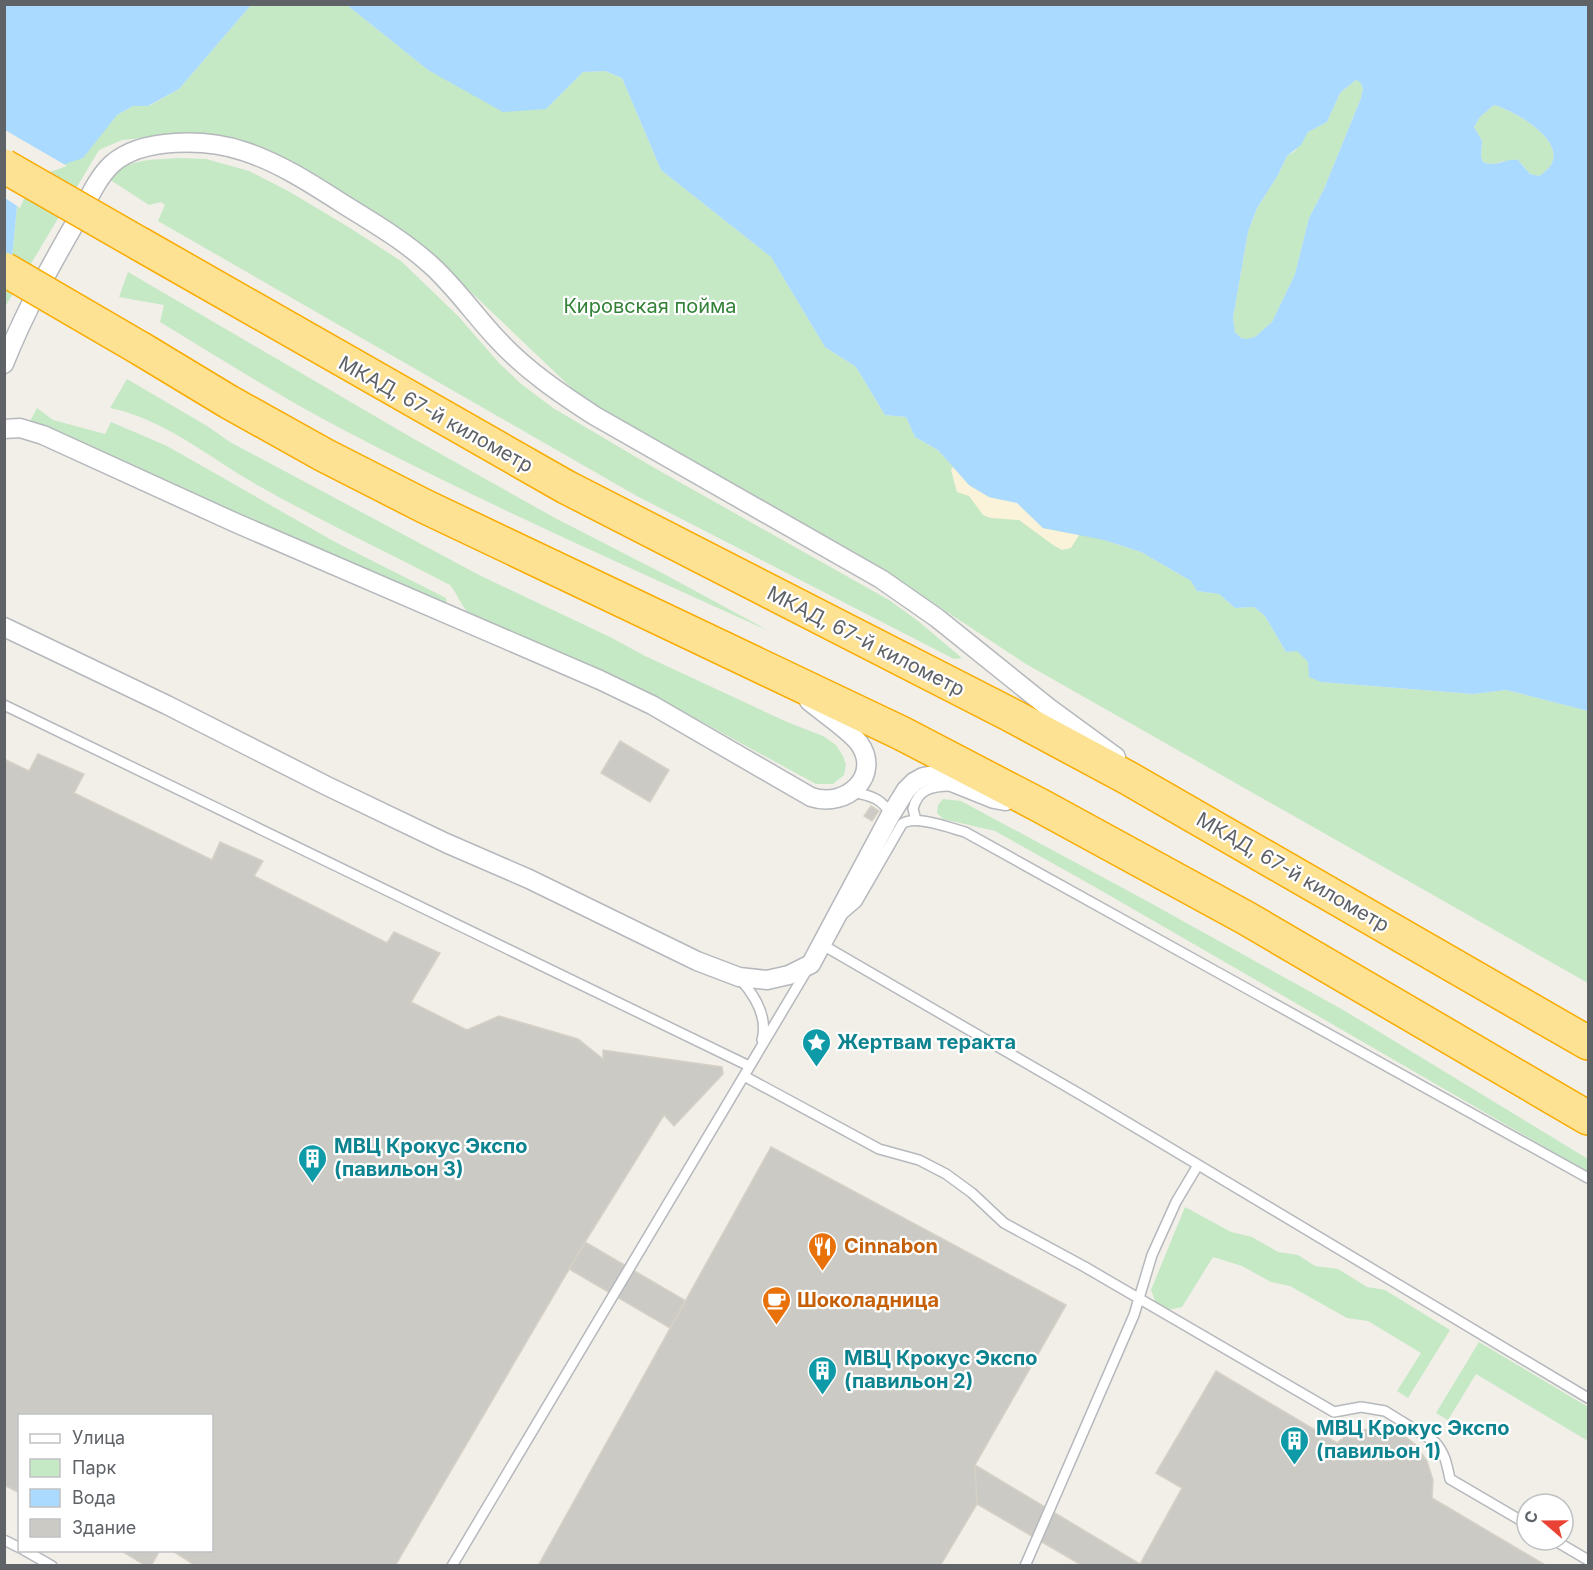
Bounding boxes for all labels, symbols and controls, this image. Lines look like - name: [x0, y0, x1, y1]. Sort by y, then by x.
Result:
- park label: Кировская пойма: [563, 294, 737, 318]
- street label: МКАД, 67-й километр: [335, 351, 537, 477]
- street label: МКАД, 67-й километр: [763, 581, 969, 701]
- street label: МКАД, 67-й километр: [1192, 807, 1394, 937]
- place icon: Жертвам теракта: [800, 1026, 832, 1068]
- place label: Жертвам теракта: [837, 1030, 1016, 1054]
- place label: МВЦ Крокус Экспо (павильон 3): [334, 1134, 528, 1181]
- building icon: МВЦ Крокус Экспо (павильон 3): [297, 1142, 329, 1184]
- restaurant icon: Cinnabon: [807, 1230, 839, 1272]
- place label: Cinnabon: [844, 1234, 938, 1258]
- cafe icon: Шоколадница: [760, 1284, 792, 1326]
- place label: Шоколадница: [797, 1288, 939, 1312]
- place label: МВЦ Крокус Экспо (павильон 2): [844, 1346, 1038, 1393]
- building icon: МВЦ Крокус Экспо (павильон 2): [807, 1354, 839, 1396]
- legend: [18, 1414, 213, 1552]
- place label: МВЦ Крокус Экспо (павильон 1): [1316, 1416, 1510, 1463]
- building icon: МВЦ Крокус Экспо (павильон 1): [1279, 1424, 1311, 1466]
- text: Улица: [72, 1427, 125, 1448]
- text: Парк: [72, 1457, 117, 1478]
- text: Вода: [72, 1487, 116, 1508]
- north arrow: [1515, 1492, 1575, 1552]
- text: С: [1519, 1508, 1542, 1526]
- text: Здание: [72, 1517, 136, 1538]

